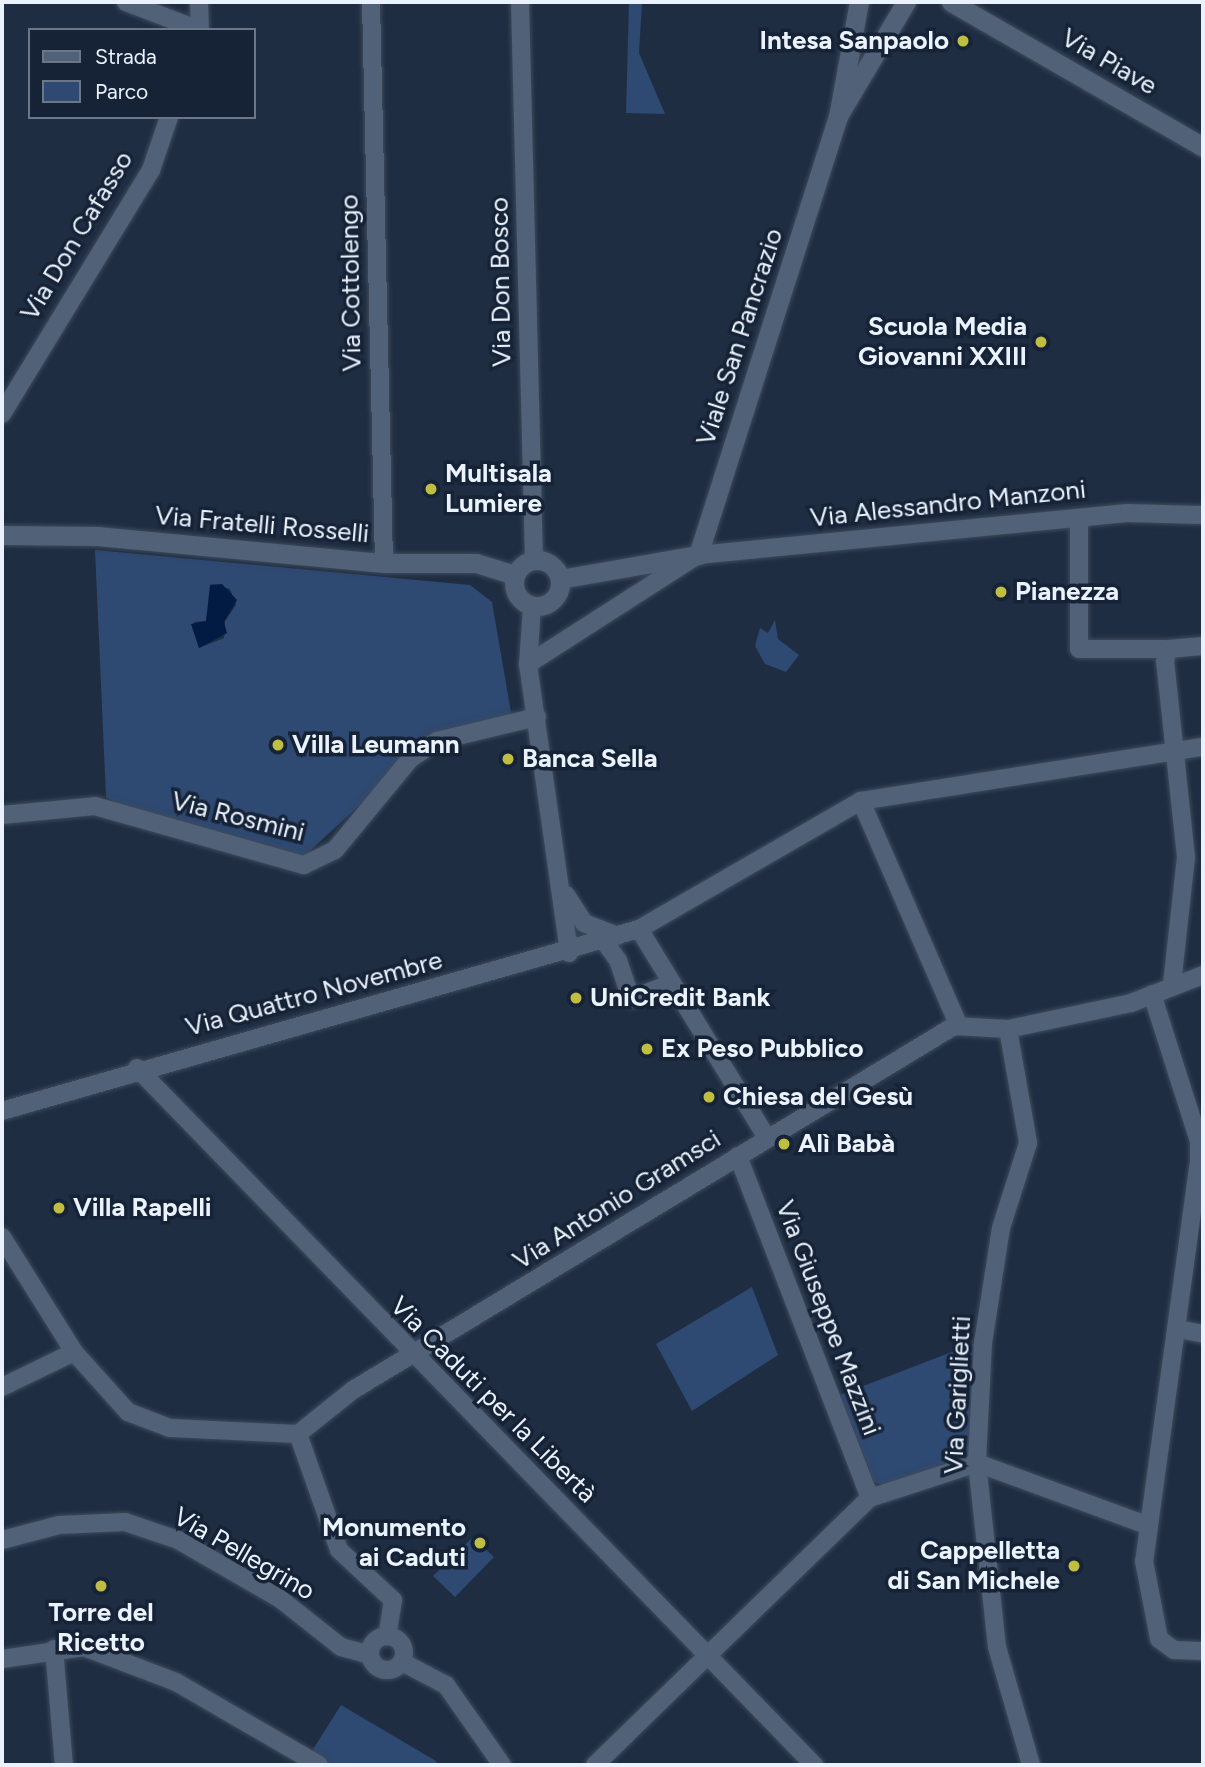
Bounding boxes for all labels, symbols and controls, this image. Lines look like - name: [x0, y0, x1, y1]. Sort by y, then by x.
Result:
- street label: Via Piave: [1056, 22, 1162, 102]
- place label: Intesa Sanpaolo: [759, 25, 949, 57]
- legend: [28, 28, 256, 119]
- marker: Intesa Sanpaolo: [955, 33, 971, 49]
- text: Strada: [95, 44, 157, 69]
- text: Parco: [95, 79, 148, 104]
- street label: Via Don Cafasso: [14, 146, 140, 326]
- street label: Via Cottolengo: [334, 194, 368, 372]
- street label: Via Don Bosco: [484, 197, 518, 367]
- street label: Viale San Pancrazio: [690, 225, 790, 449]
- place label: Scuola Media Giovanni XXIII: [858, 311, 1027, 372]
- marker: Scuola Media Giovanni XXIII: [1033, 334, 1049, 350]
- place label: Multisala Lumiere: [445, 458, 552, 520]
- street label: Via Alessandro Manzoni: [809, 474, 1087, 534]
- marker: Multisala Lumiere: [423, 481, 439, 497]
- street label: Via Fratelli Rosselli: [154, 500, 370, 550]
- place label: Pianezza: [1015, 576, 1119, 608]
- marker: Pianezza: [993, 584, 1009, 600]
- place label: Villa Leumann: [292, 729, 460, 761]
- marker: Villa Leumann: [270, 737, 286, 753]
- place label: Banca Sella: [522, 743, 658, 775]
- marker: Banca Sella: [500, 751, 516, 767]
- street label: Via Rosmini: [168, 785, 308, 849]
- street label: Via Quattro Novembre: [182, 945, 446, 1043]
- place label: UniCredit Bank: [590, 982, 770, 1014]
- marker: UniCredit Bank: [568, 990, 584, 1006]
- place label: Ex Peso Pubblico: [661, 1033, 864, 1065]
- marker: Ex Peso Pubblico: [639, 1041, 655, 1057]
- place label: Chiesa del Gesù: [723, 1081, 913, 1113]
- marker: Chiesa del Gesù: [701, 1089, 717, 1105]
- street label: Via Antonio Gramsci: [507, 1123, 727, 1277]
- place label: Alì Babà: [798, 1128, 895, 1160]
- marker: Alì Babà: [776, 1136, 792, 1152]
- place label: Villa Rapelli: [73, 1192, 212, 1224]
- street label: Via Giuseppe Mazzini: [769, 1196, 887, 1440]
- marker: Villa Rapelli: [51, 1200, 67, 1216]
- street label: Via Caduti per la Libertà: [383, 1290, 603, 1510]
- street label: Via Gariglietti: [938, 1315, 978, 1475]
- street label: Via Pellegrino: [168, 1501, 320, 1607]
- place label: Monumento ai Caduti: [322, 1512, 466, 1574]
- marker: Monumento ai Caduti: [472, 1535, 488, 1551]
- place label: Cappelletta di San Michele: [888, 1535, 1060, 1596]
- marker: Cappelletta di San Michele: [1066, 1558, 1082, 1574]
- marker: Torre del Ricetto: [93, 1578, 109, 1594]
- place label: Torre del Ricetto: [48, 1597, 154, 1658]

